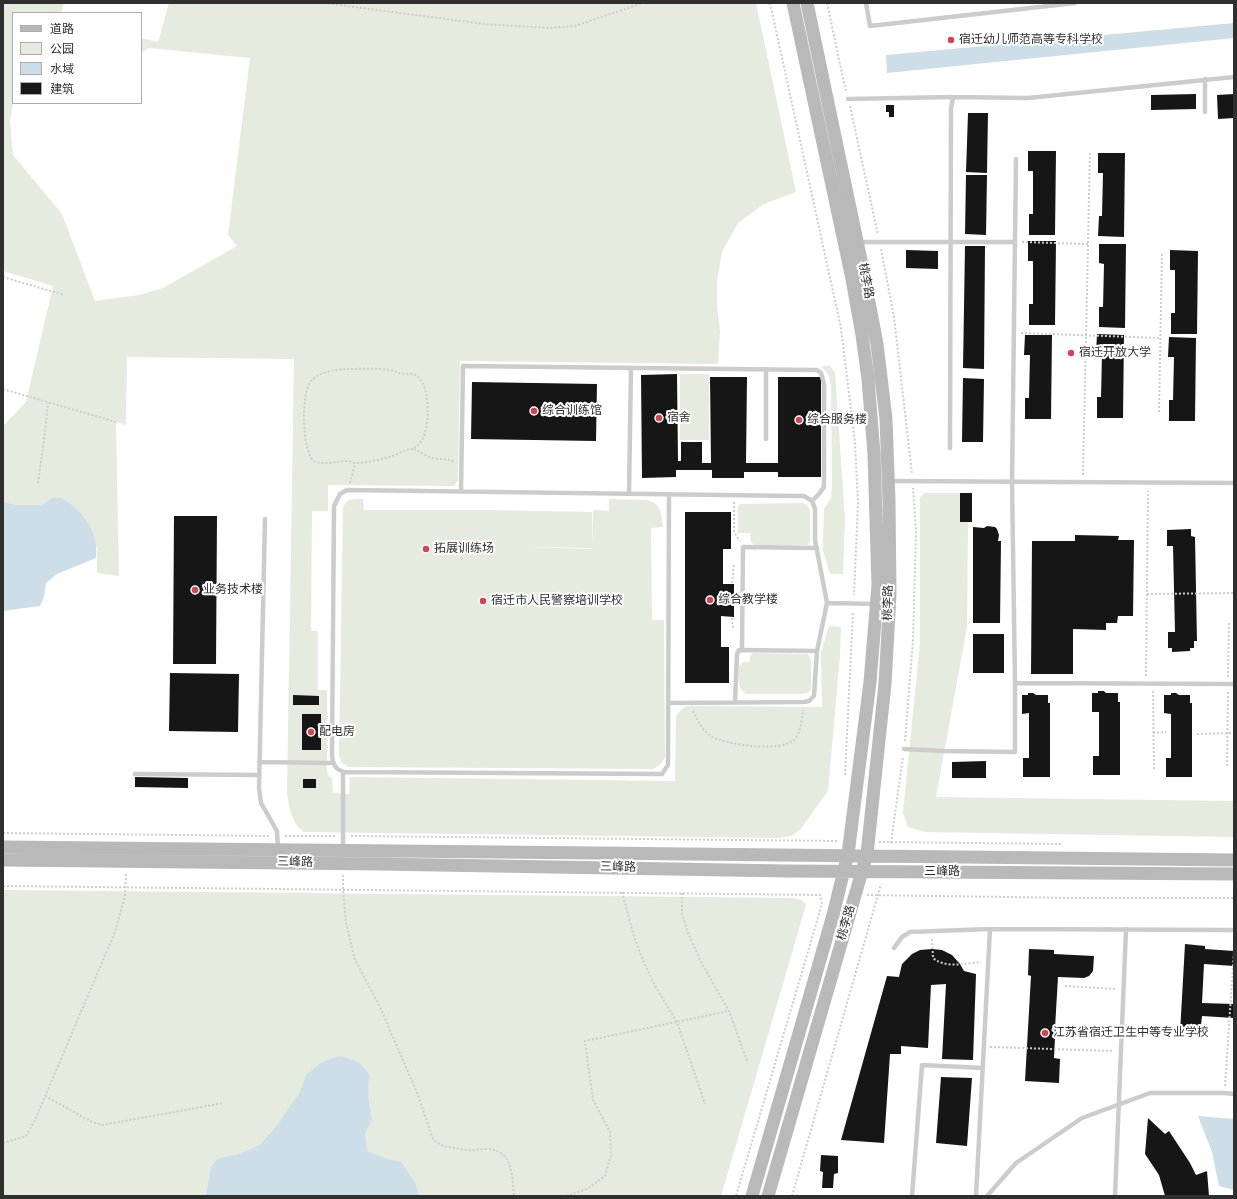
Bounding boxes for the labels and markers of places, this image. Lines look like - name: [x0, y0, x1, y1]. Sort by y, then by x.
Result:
- place label: 宿迁幼儿师范高等专科学校: [959, 33, 1103, 47]
- marker: 宿迁幼儿师范高等专科学校: [946, 35, 956, 45]
- place label: 宿迁开放大学: [1079, 346, 1151, 360]
- marker: 宿迁开放大学: [1066, 348, 1076, 358]
- place label: 综合训练馆: [542, 404, 602, 418]
- marker: 综合训练馆: [529, 406, 539, 416]
- place label: 宿舍: [667, 411, 691, 425]
- marker: 宿舍: [654, 413, 664, 423]
- place label: 综合服务楼: [807, 413, 867, 427]
- marker: 综合服务楼: [794, 415, 804, 425]
- place label: 拓展训练场: [434, 542, 494, 556]
- marker: 拓展训练场: [421, 544, 431, 554]
- place label: 业务技术楼: [203, 583, 263, 597]
- marker: 业务技术楼: [190, 585, 200, 595]
- place label: 综合教学楼: [718, 593, 778, 607]
- place label: 宿迁市人民警察培训学校: [491, 594, 623, 608]
- marker: 综合教学楼: [705, 595, 715, 605]
- marker: 宿迁市人民警察培训学校: [478, 596, 488, 606]
- place label: 配电房: [319, 725, 355, 739]
- marker: 配电房: [306, 727, 316, 737]
- place label: 江苏省宿迁卫生中等专业学校: [1053, 1026, 1209, 1040]
- marker: 江苏省宿迁卫生中等专业学校: [1040, 1028, 1050, 1038]

